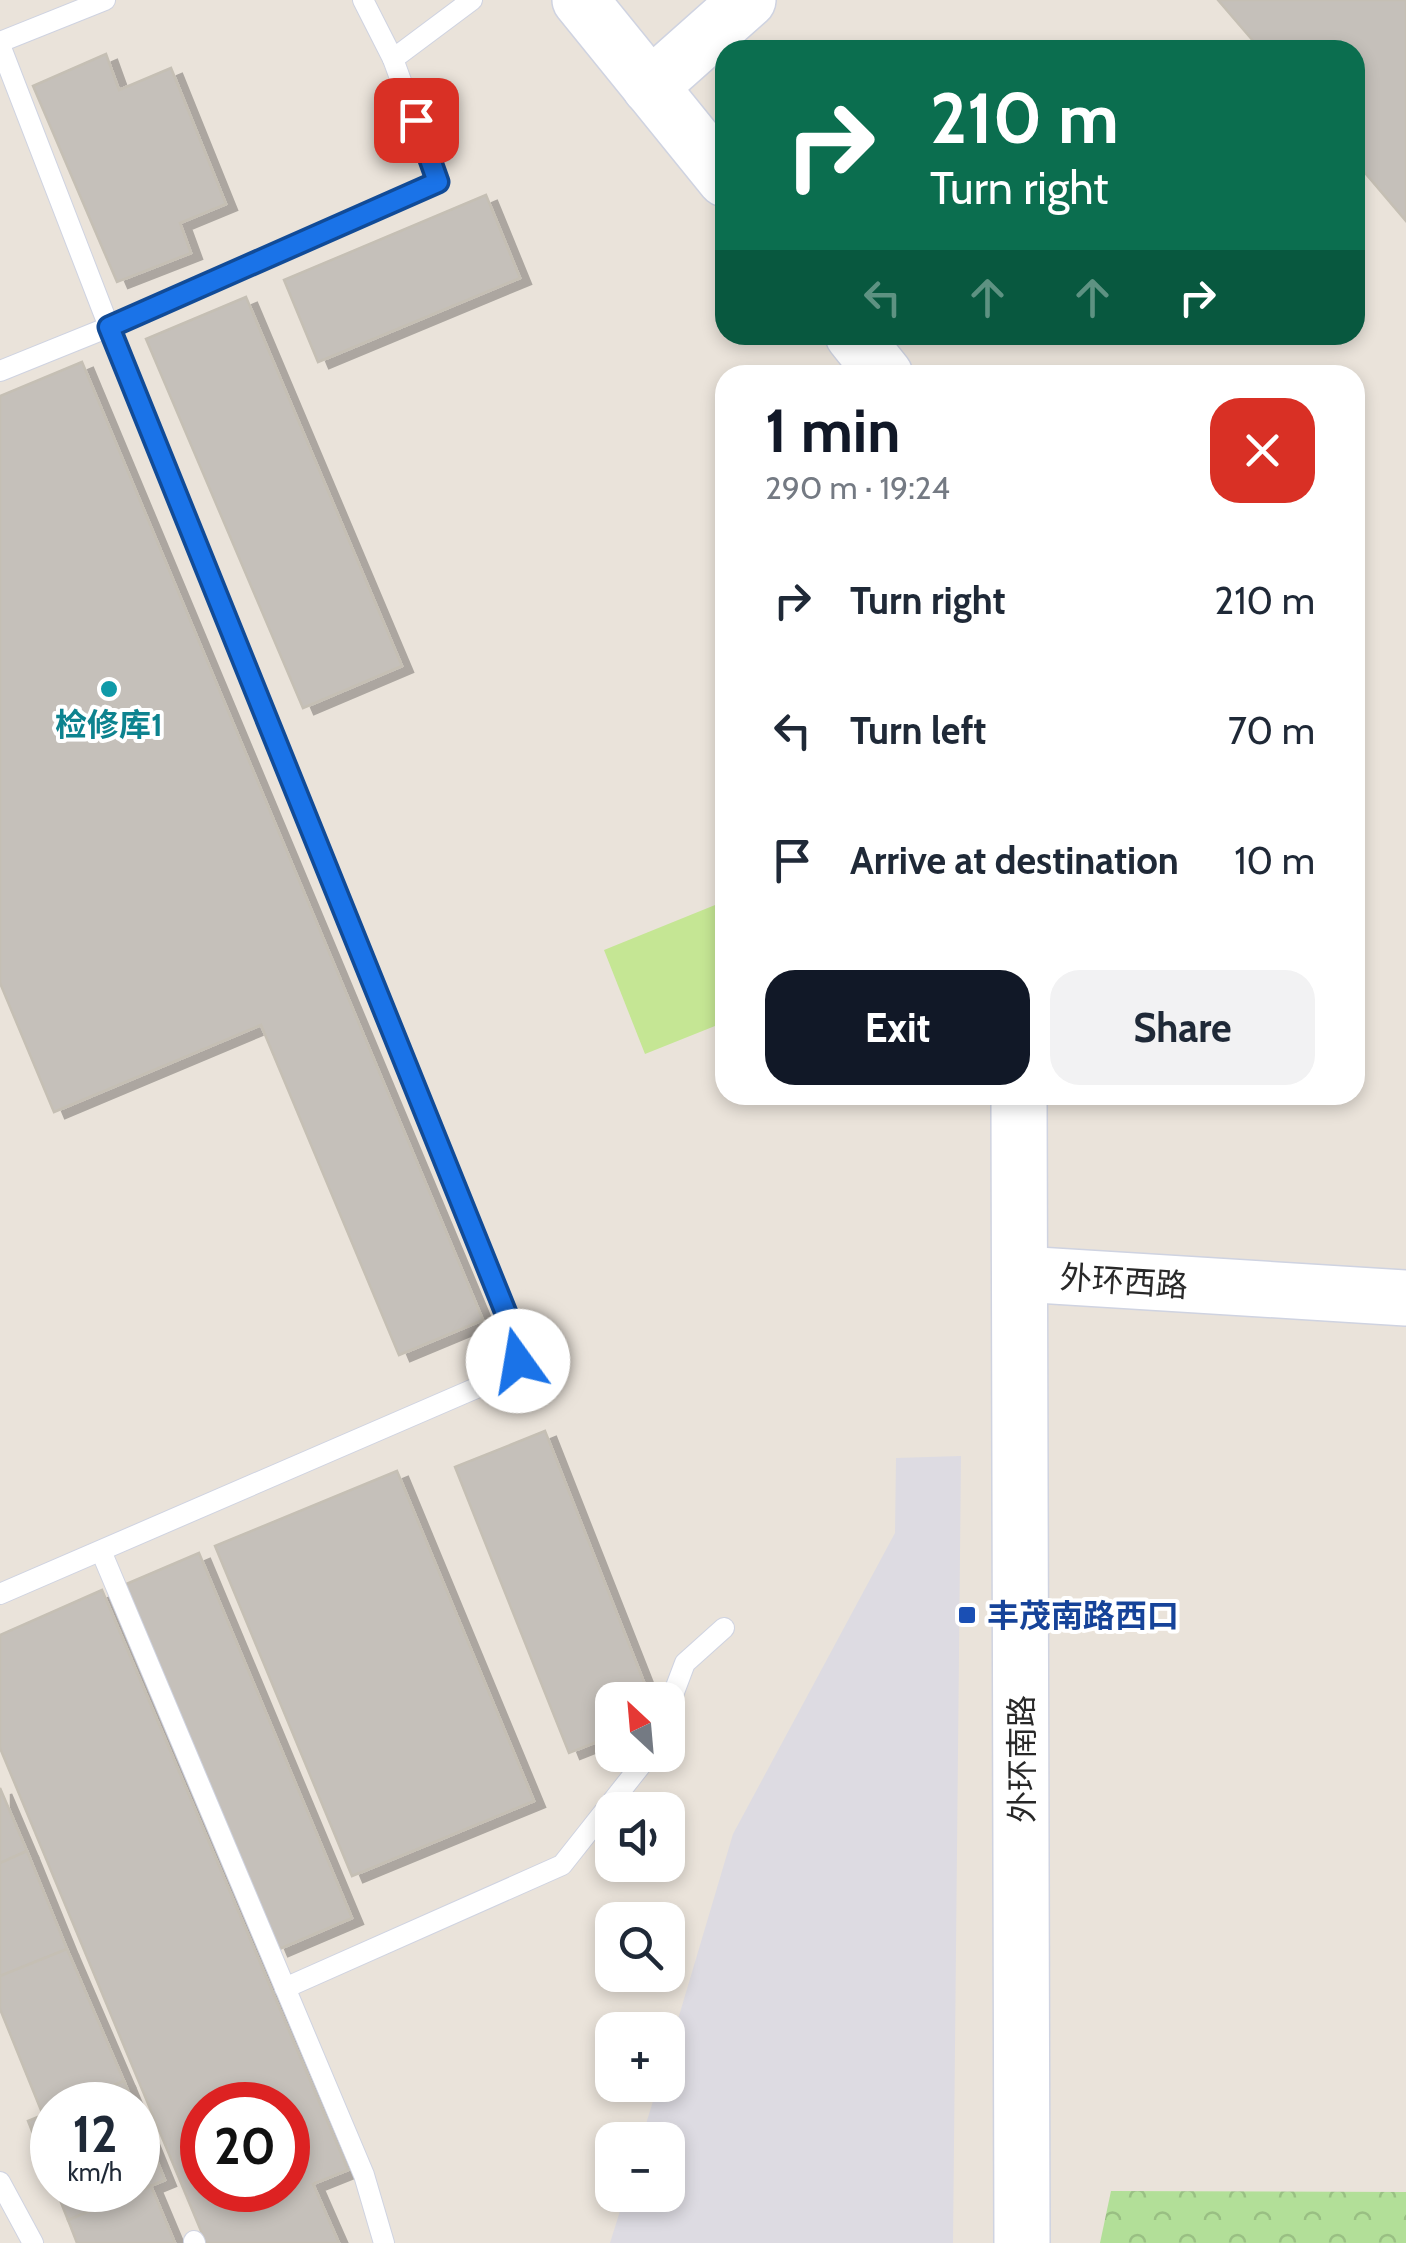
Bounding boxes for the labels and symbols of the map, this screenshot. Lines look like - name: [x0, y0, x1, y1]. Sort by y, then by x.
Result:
- pin: [374, 78, 459, 163]
- marker: 检修库1: [98, 678, 120, 700]
- place label: 检修库1: [55, 705, 163, 744]
- street label: 外环西路: [1059, 1257, 1189, 1305]
- position arrow: [466, 1309, 570, 1413]
- place label: 丰茂南路西口: [987, 1596, 1179, 1635]
- marker: 丰茂南路西口: [956, 1604, 978, 1626]
- north arrow: [595, 1682, 685, 1772]
- street label: 外环南路: [1002, 1695, 1041, 1823]
- speed limit sign: 20: [180, 2082, 310, 2212]

